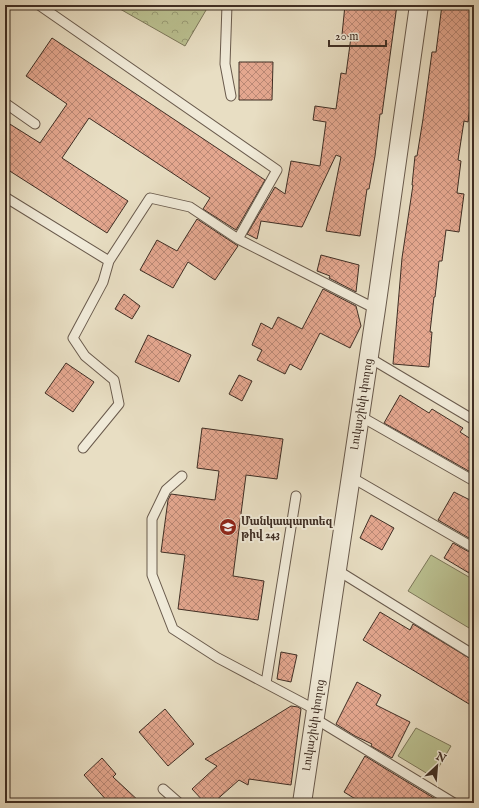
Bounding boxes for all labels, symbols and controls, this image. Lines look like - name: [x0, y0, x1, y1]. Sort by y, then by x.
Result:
- scale bar: [329, 22, 386, 48]
- text: 20 m: [335, 29, 358, 44]
- street label: Լուկաշինի փողոց: [348, 357, 376, 451]
- place label: Մանկապարտեզ թիվ 243: [241, 515, 333, 542]
- school or university icon: Մանկապարտեզ թիվ 243: [218, 517, 238, 537]
- street label: Լուկաշինի փողոց: [300, 678, 328, 772]
- north arrow: [417, 746, 457, 786]
- text: N: [433, 749, 449, 766]

